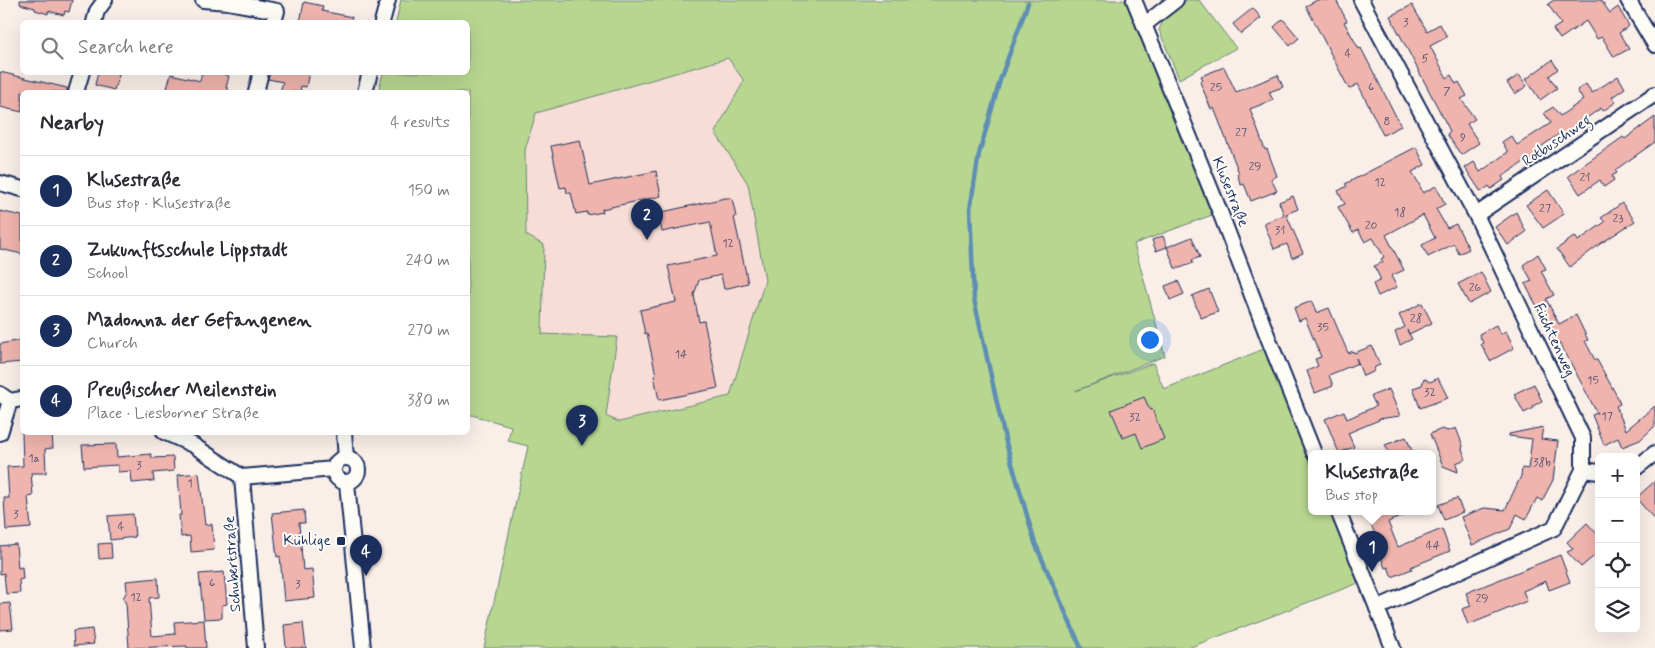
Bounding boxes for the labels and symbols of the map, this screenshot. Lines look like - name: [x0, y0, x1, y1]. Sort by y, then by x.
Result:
- house number: 3: [1403, 15, 1409, 31]
- house number: 4: [1345, 46, 1352, 62]
- house number: 5: [1421, 51, 1429, 67]
- house number: 6: [1368, 79, 1374, 95]
- house number: 25: [1210, 80, 1222, 96]
- house number: 7: [1443, 84, 1451, 100]
- street label: Rotbuschweg: [1519, 111, 1596, 172]
- house number: 8: [1384, 114, 1390, 130]
- house number: 27: [1235, 125, 1247, 141]
- house number: 9: [1460, 130, 1466, 146]
- street label: Klusestraße: [1207, 154, 1253, 230]
- house number: 29: [1248, 159, 1262, 175]
- house number: 21: [1579, 170, 1591, 186]
- house number: 12: [1374, 175, 1386, 191]
- pin: 2: [631, 199, 663, 240]
- house number: 27: [1539, 201, 1551, 217]
- house number: 18: [1394, 205, 1406, 221]
- house number: 23: [1613, 211, 1623, 227]
- house number: 20: [1365, 218, 1378, 234]
- house number: 31: [1275, 223, 1285, 239]
- house number: 12: [722, 236, 734, 252]
- house number: 26: [1469, 280, 1482, 296]
- street label: Füchtenweg: [1528, 300, 1580, 380]
- house number: 28: [1410, 311, 1422, 327]
- house number: 35: [1317, 320, 1329, 336]
- your location: [1137, 327, 1163, 353]
- house number: 14: [675, 347, 687, 363]
- house number: 15: [1587, 373, 1599, 389]
- house number: 32: [1424, 385, 1436, 401]
- pin: 3: [566, 405, 598, 446]
- house number: 17: [1601, 409, 1613, 425]
- house number: 32: [1129, 410, 1141, 426]
- house number: 1a: [28, 451, 40, 467]
- house number: 38b: [1533, 455, 1551, 471]
- house number: 3: [136, 458, 142, 474]
- house number: 1: [187, 476, 193, 492]
- house number: 3: [13, 507, 19, 523]
- street label: Schubertstraße: [220, 515, 246, 613]
- house number: 4: [118, 519, 125, 535]
- place label: Kühlige: [283, 531, 331, 551]
- pin: 1: [1356, 531, 1388, 572]
- marker: Kühlige: [335, 535, 347, 547]
- pin: 4: [350, 535, 382, 576]
- house number: 44: [1426, 538, 1440, 554]
- house number: 6: [209, 575, 215, 591]
- house number: 3: [295, 577, 301, 593]
- house number: 12: [130, 590, 142, 606]
- house number: 29: [1475, 591, 1489, 607]

